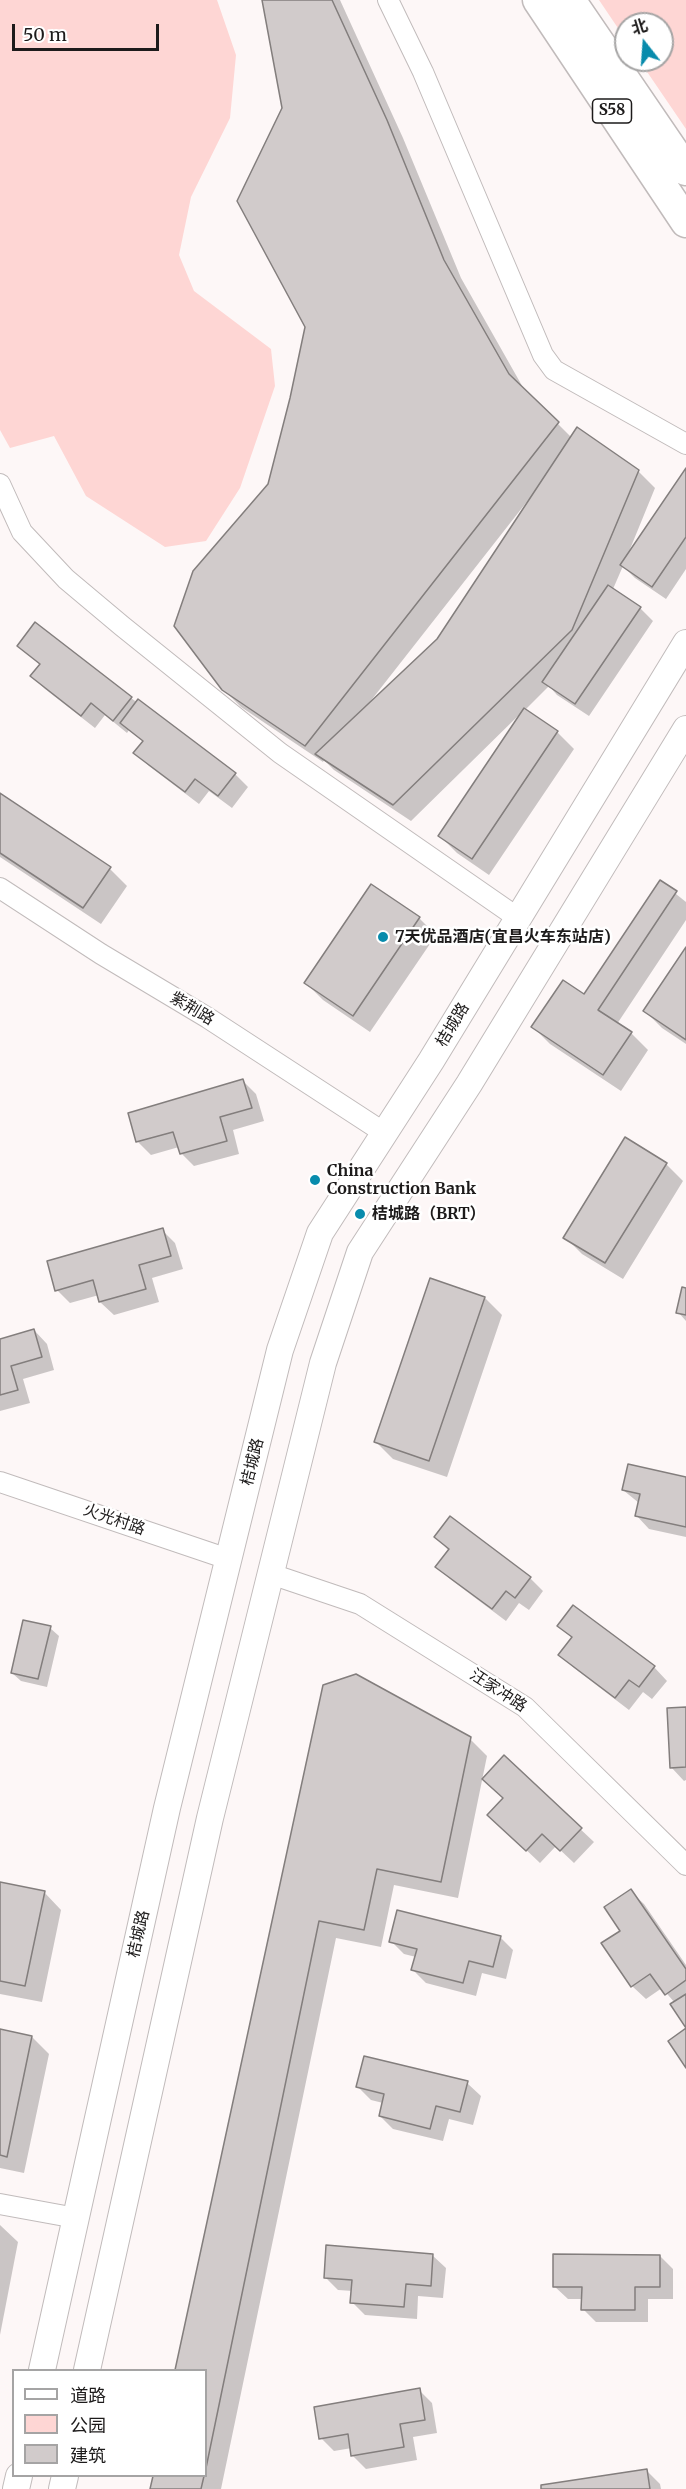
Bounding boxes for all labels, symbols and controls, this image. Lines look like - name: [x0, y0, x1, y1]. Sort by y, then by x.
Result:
- scale bar: [15, 12, 162, 50]
- north arrow: [614, 12, 674, 72]
- text: 北: [629, 15, 650, 39]
- text: 50 m: [23, 23, 67, 46]
- road number: S58: [592, 99, 632, 123]
- place label: 7天优品酒店(宜昌火车东站店): [395, 927, 611, 947]
- marker: 7天优品酒店(宜昌火车东站店): [376, 930, 390, 944]
- street label: 紫荆路: [166, 988, 218, 1030]
- street label: 桔城路: [432, 999, 474, 1051]
- place label: China Construction Bank: [327, 1161, 476, 1199]
- marker: China Construction Bank: [308, 1173, 322, 1187]
- place label: 桔城路（BRT）: [372, 1204, 486, 1224]
- marker: 桔城路（BRT）: [353, 1207, 367, 1221]
- street label: 桔城路: [238, 1436, 268, 1488]
- street label: 火光村路: [81, 1501, 147, 1539]
- street label: 汪家冲路: [466, 1666, 530, 1716]
- street label: 桔城路: [124, 1908, 154, 1960]
- legend: [12, 2369, 207, 2477]
- text: 道路: [70, 2384, 106, 2407]
- text: 公园: [70, 2414, 106, 2437]
- text: 建筑: [70, 2444, 106, 2467]

